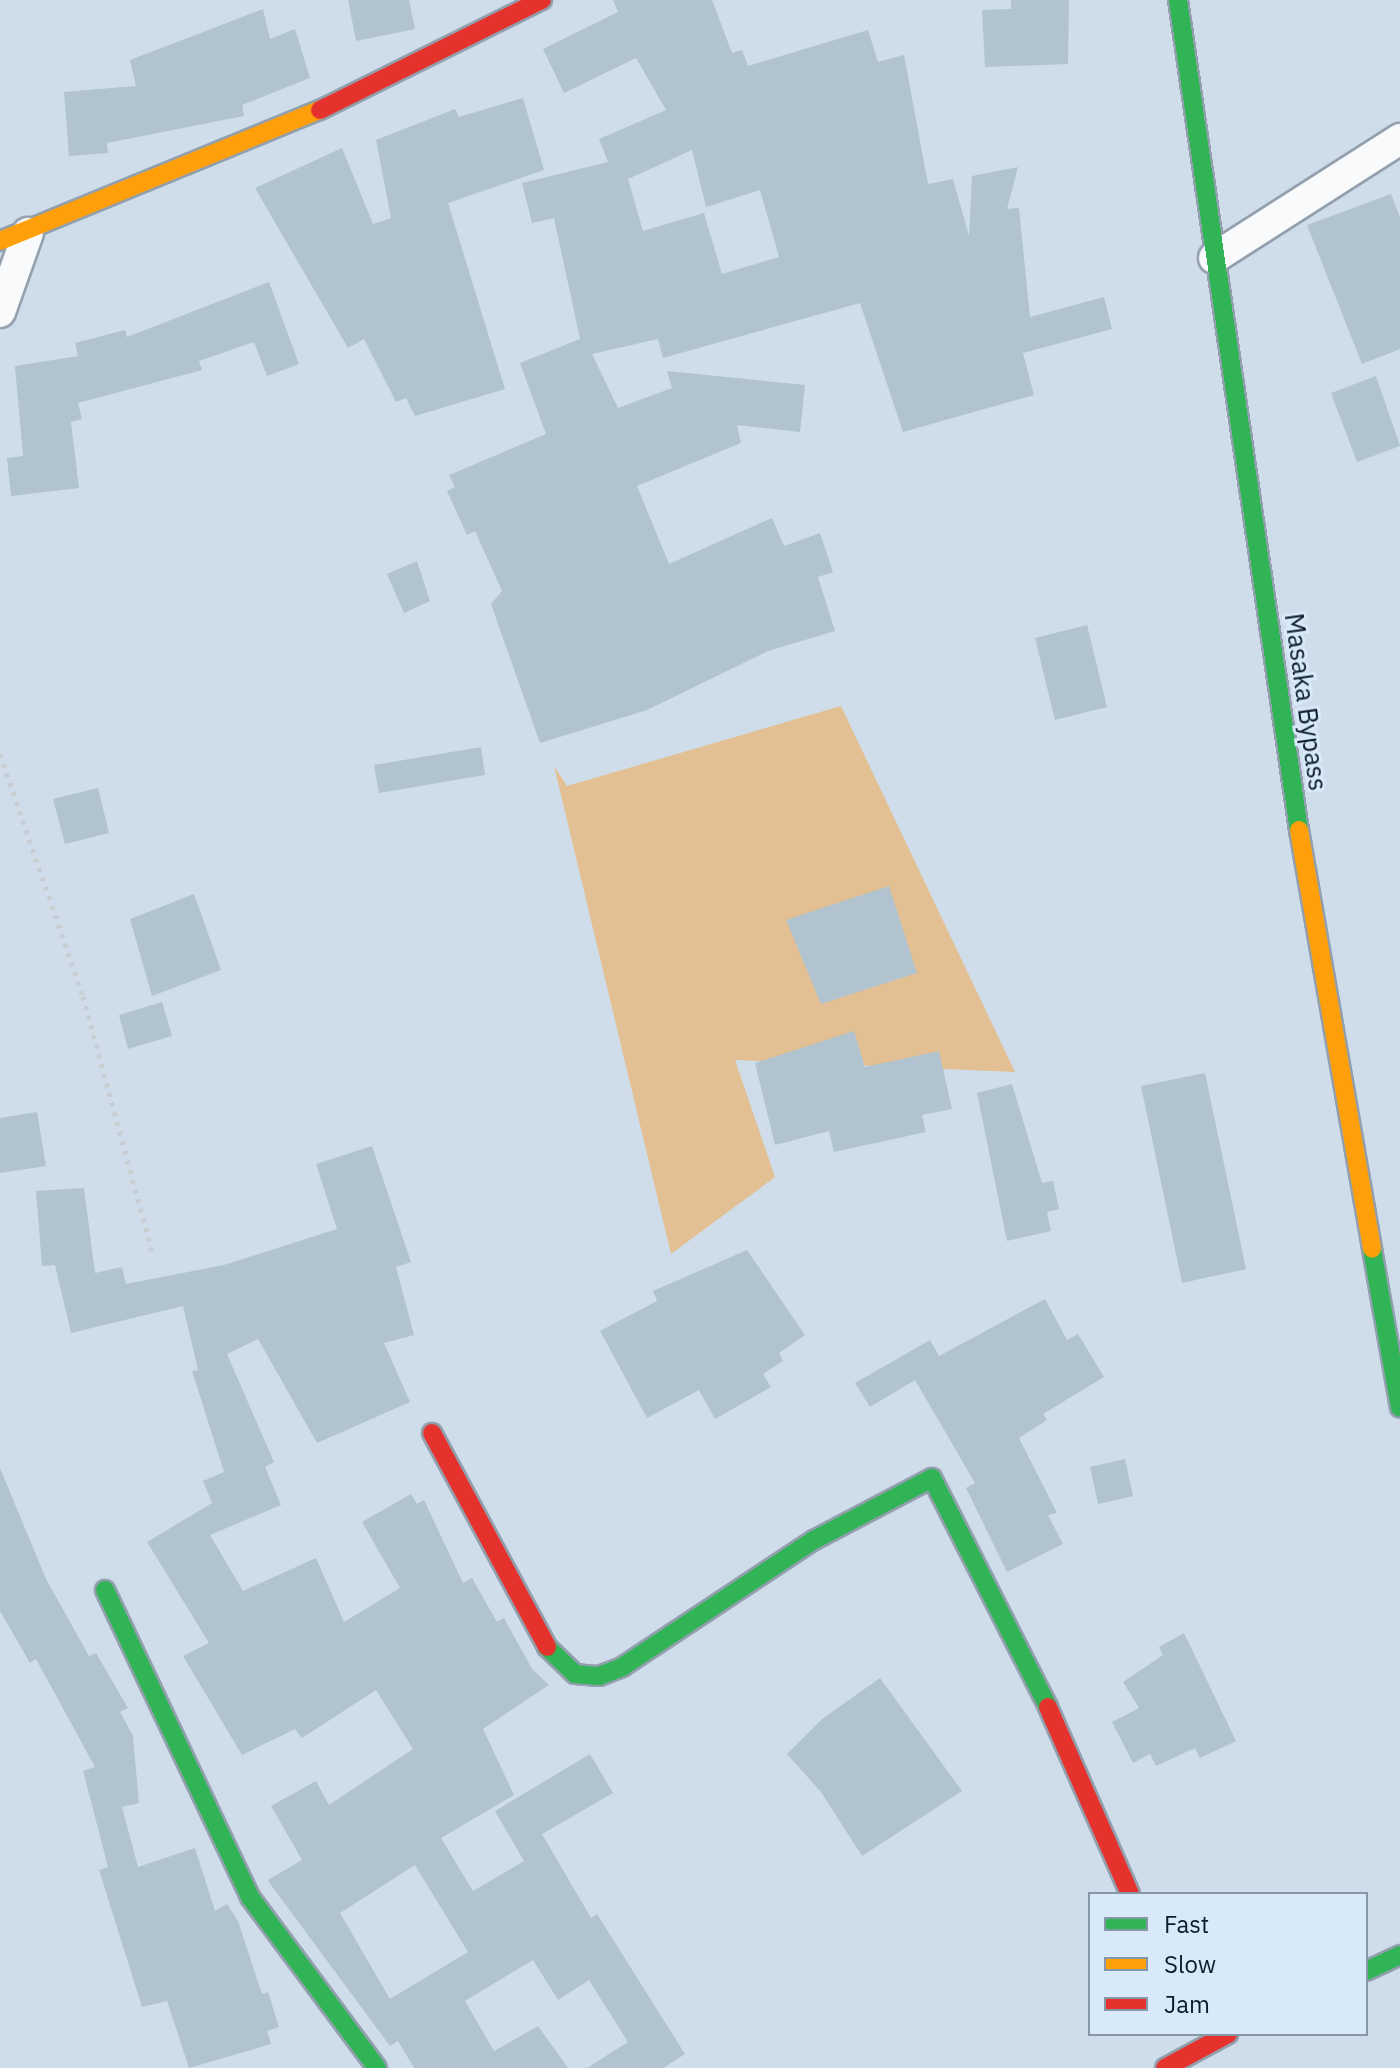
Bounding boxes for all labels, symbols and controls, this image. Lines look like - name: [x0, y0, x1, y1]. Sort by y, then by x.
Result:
- street label: Masaka Bypass: [1278, 611, 1334, 793]
- legend: [1088, 1892, 1368, 2036]
- text: Fast: [1164, 1908, 1209, 1940]
- text: Slow: [1164, 1948, 1216, 1980]
- text: Jam: [1164, 1988, 1210, 2020]

